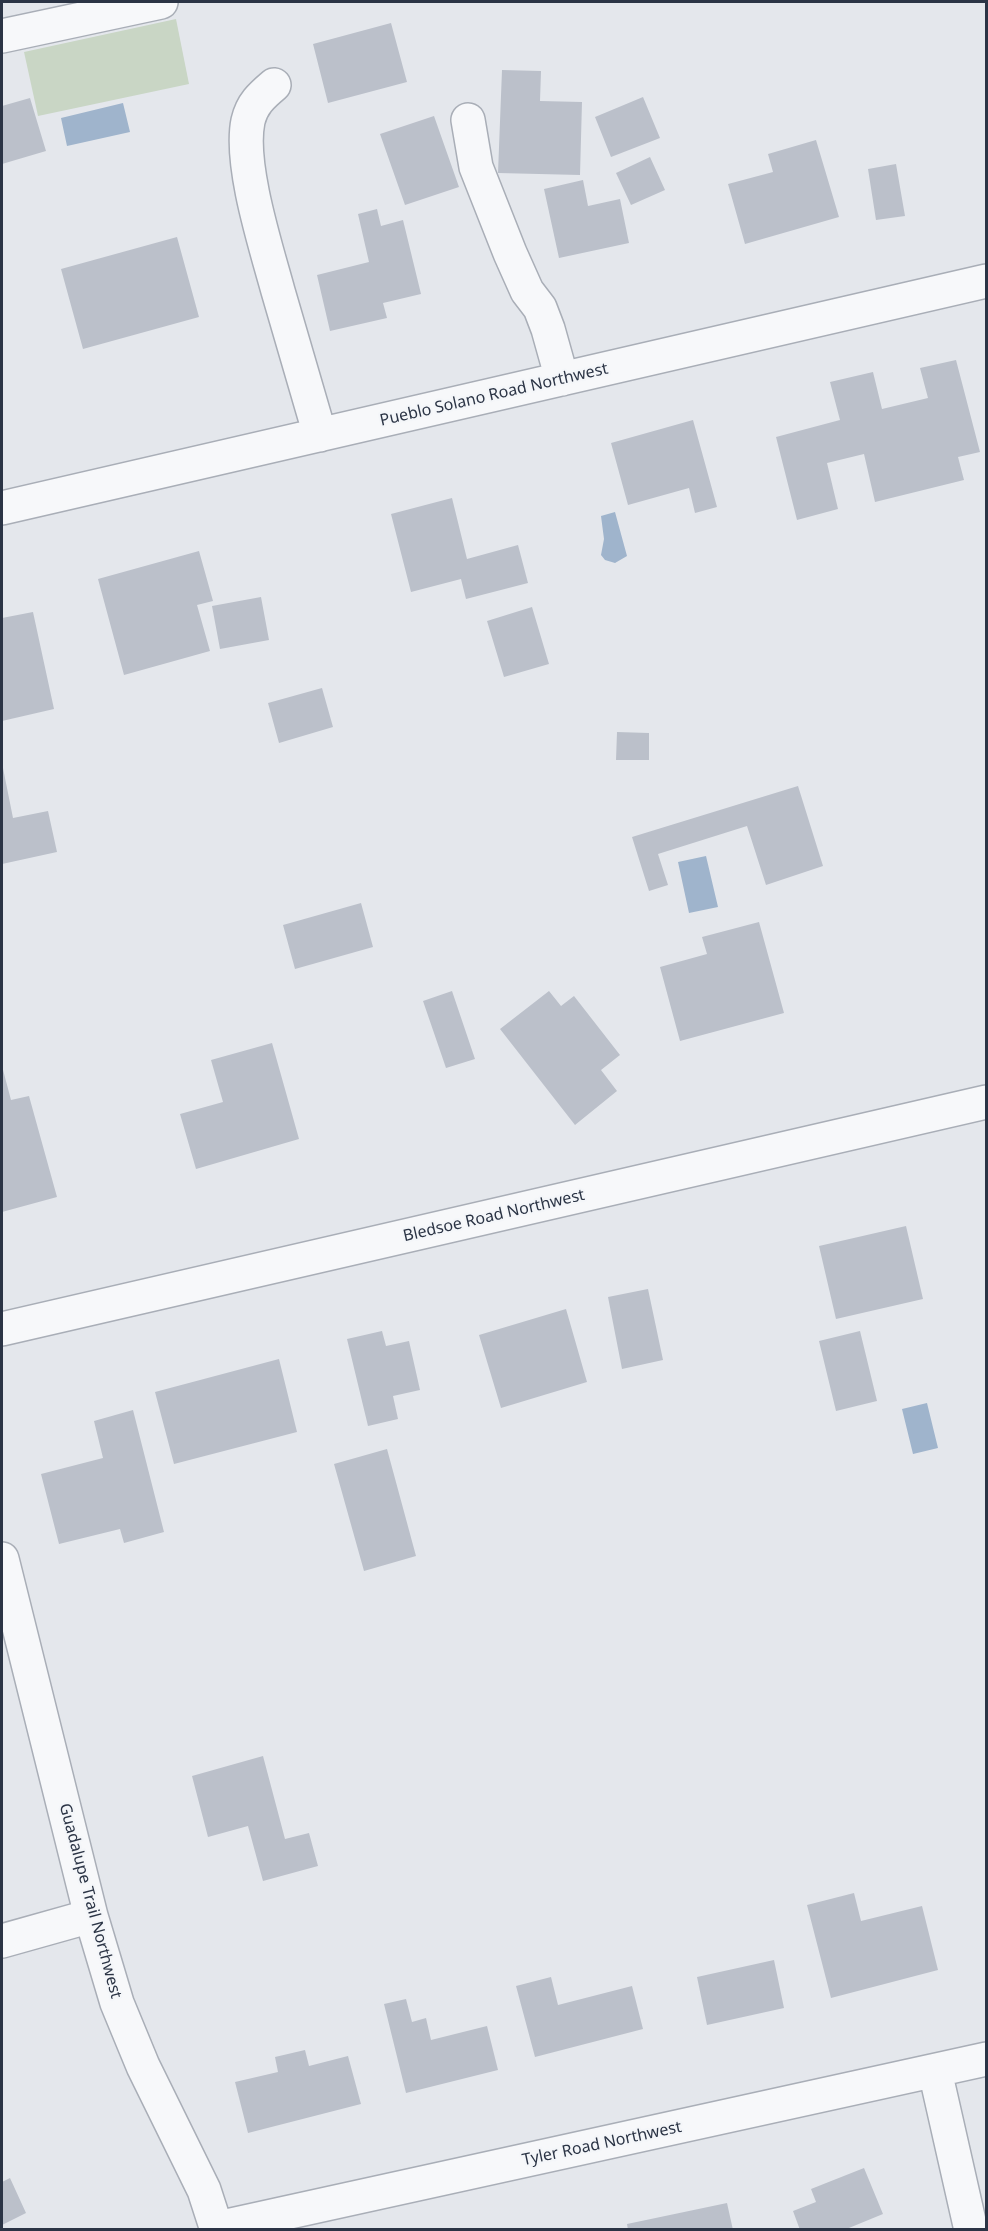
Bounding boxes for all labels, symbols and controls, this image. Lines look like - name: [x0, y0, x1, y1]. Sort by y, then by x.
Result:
- street label: Pueblo Solano Road Northwest: [378, 359, 610, 431]
- street label: Bledsoe Road Northwest: [401, 1186, 587, 1246]
- street label: Guadalupe Trail Northwest: [55, 1801, 125, 2001]
- street label: Tyler Road Northwest: [521, 2118, 683, 2170]

